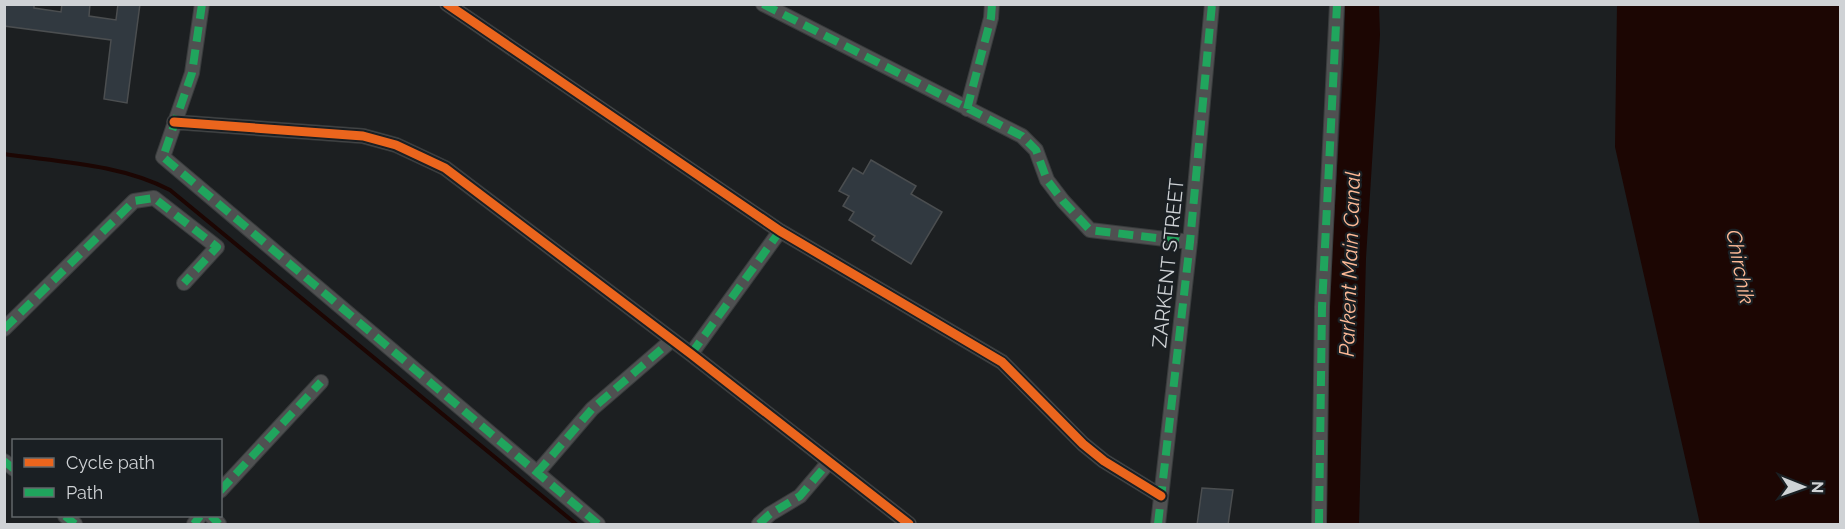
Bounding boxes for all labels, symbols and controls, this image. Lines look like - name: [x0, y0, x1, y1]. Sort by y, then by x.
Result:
- water label: Parkent Main Canal: [1334, 171, 1365, 357]
- street label: ZARKENT STREET: [1147, 177, 1189, 349]
- water label: Chirchik: [1721, 228, 1760, 306]
- legend: [12, 439, 222, 517]
- text: Cycle path: [66, 452, 155, 473]
- north arrow: [1773, 457, 1833, 517]
- text: N: [1808, 481, 1827, 494]
- text: Path: [66, 482, 103, 503]

